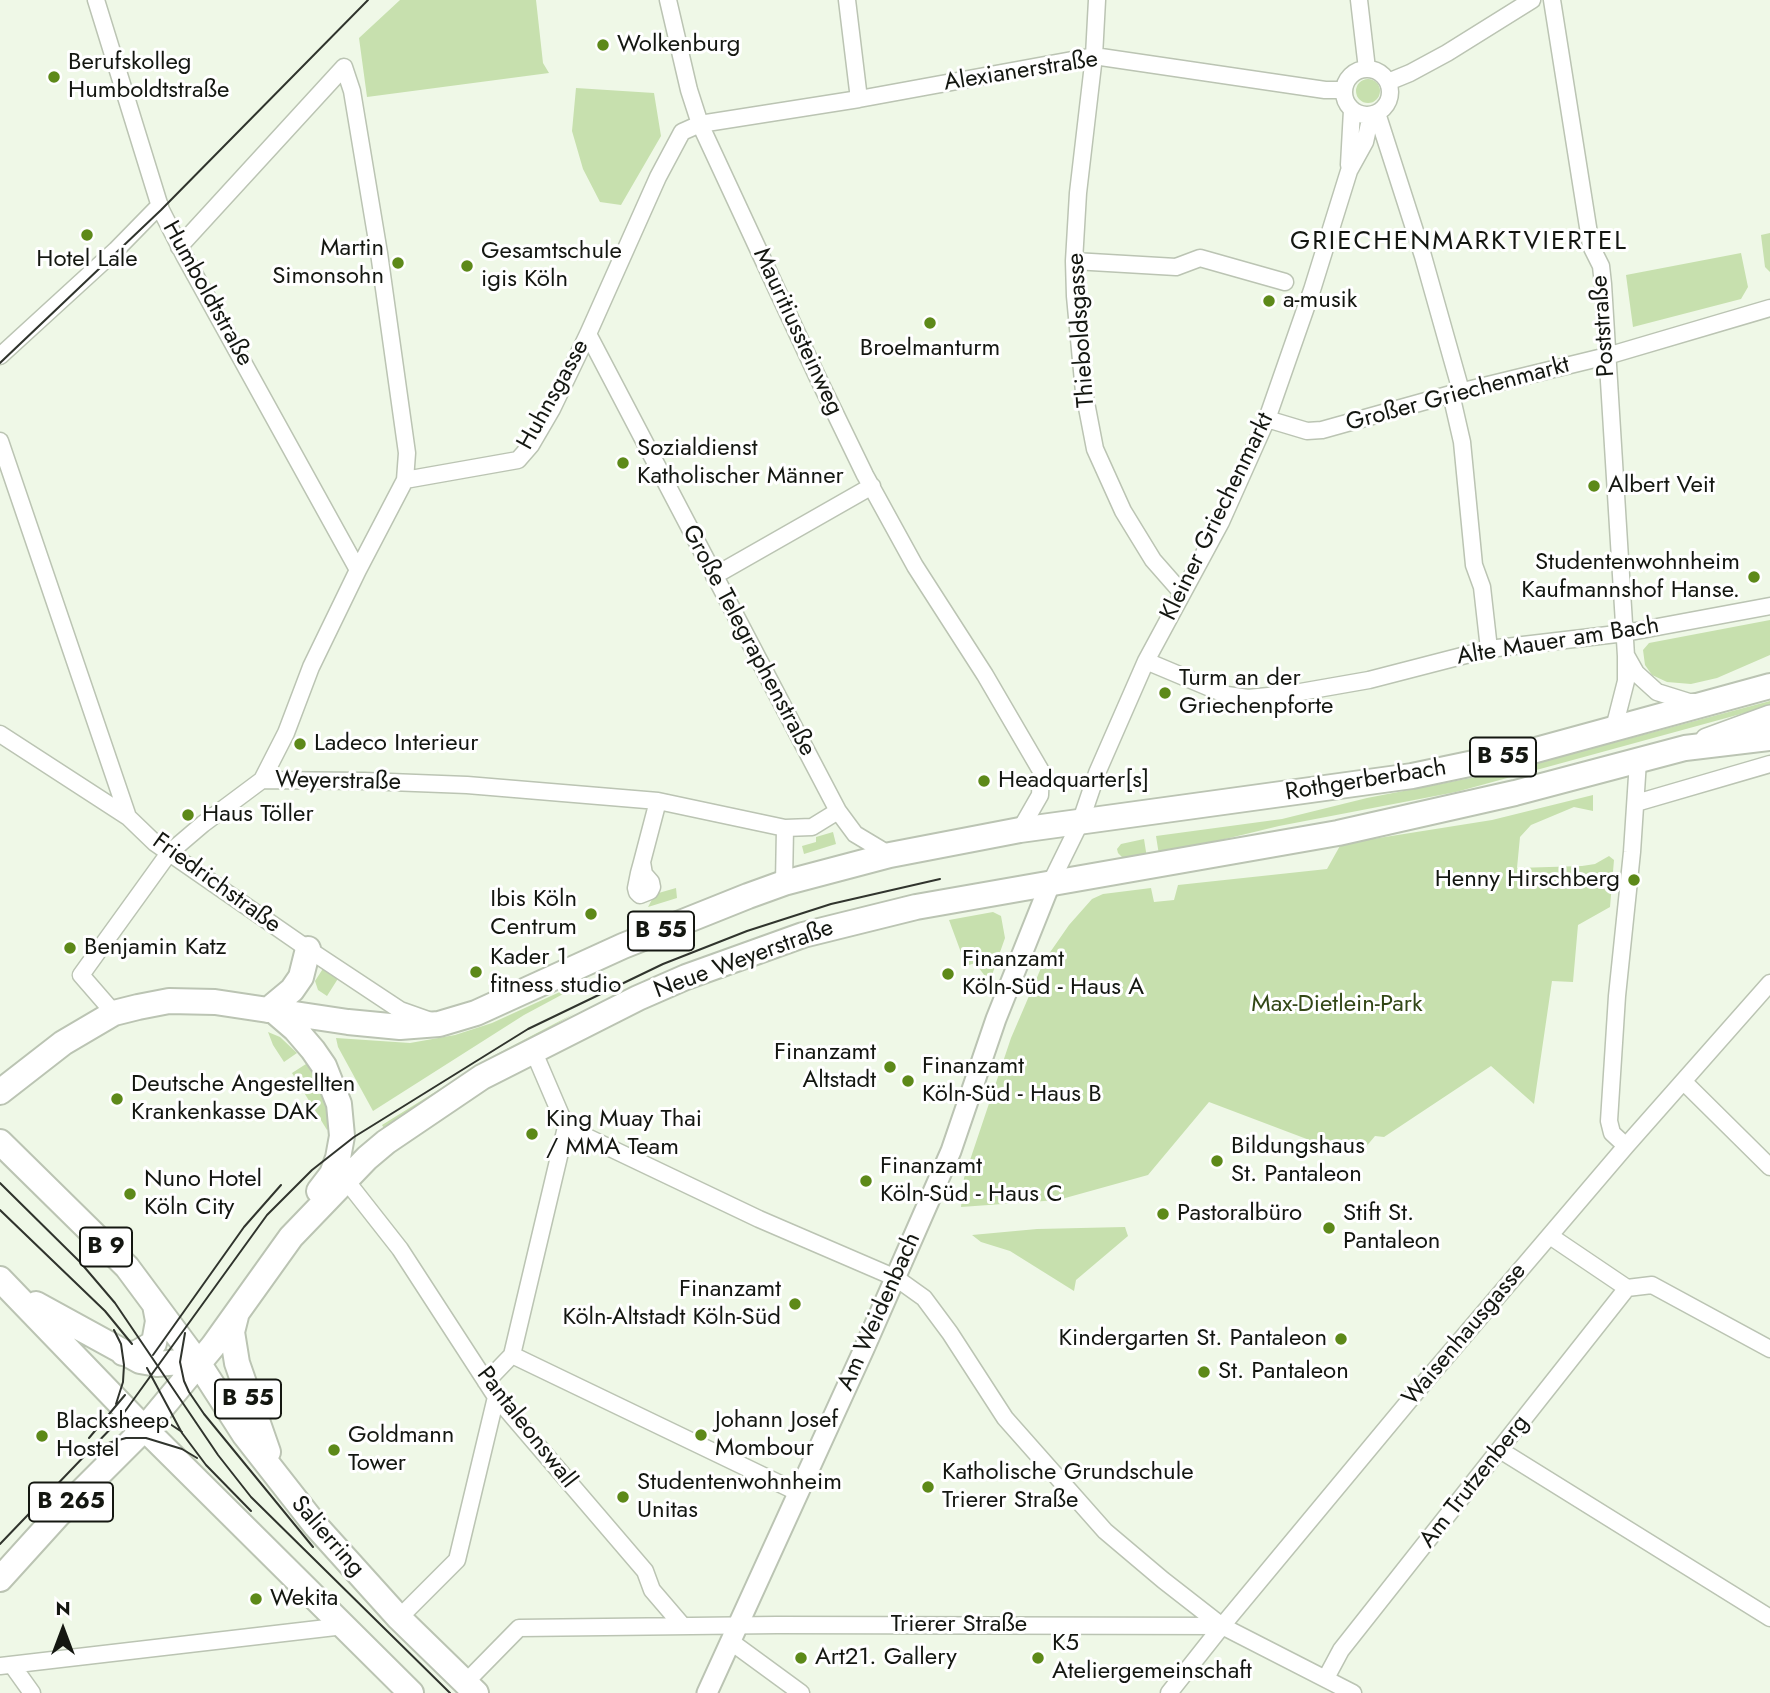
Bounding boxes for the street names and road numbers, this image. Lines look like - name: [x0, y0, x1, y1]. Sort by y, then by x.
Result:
- street label: Alexianerstraße: [942, 46, 1100, 98]
- street label: Humboldtstraße: [155, 216, 259, 372]
- street label: Mauritiussteinweg: [746, 244, 848, 420]
- street label: Thieboldsgasse: [1062, 252, 1102, 408]
- street label: Poststraße: [1586, 274, 1622, 378]
- street label: Huhnsgasse: [512, 335, 596, 455]
- street label: Großer Griechenmarkt: [1343, 351, 1573, 439]
- street label: Kleiner Griechenmarkt: [1155, 409, 1281, 625]
- street label: Große Telegraphenstraße: [675, 521, 821, 761]
- street label: Alte Mauer am Bach: [1455, 612, 1661, 672]
- road number: B 55: [1470, 737, 1536, 776]
- street label: Rothgerberbach: [1283, 754, 1449, 808]
- street label: Weyerstraße: [275, 767, 401, 797]
- street label: Friedrichstraße: [146, 828, 286, 940]
- road number: B 55: [628, 912, 694, 950]
- street label: Neue Weyerstraße: [650, 914, 838, 1006]
- road number: B 9: [80, 1228, 132, 1266]
- street label: Am Weidenbach: [832, 1228, 928, 1396]
- street label: Waisenhausgasse: [1397, 1258, 1533, 1412]
- street label: Pantaleonswall: [470, 1362, 582, 1494]
- road number: B 55: [215, 1380, 281, 1418]
- street label: Am Trutzenberg: [1414, 1410, 1536, 1554]
- road number: B 265: [29, 1483, 113, 1522]
- street label: Salierring: [284, 1491, 370, 1583]
- street label: Trierer Straße: [891, 1611, 1027, 1639]

